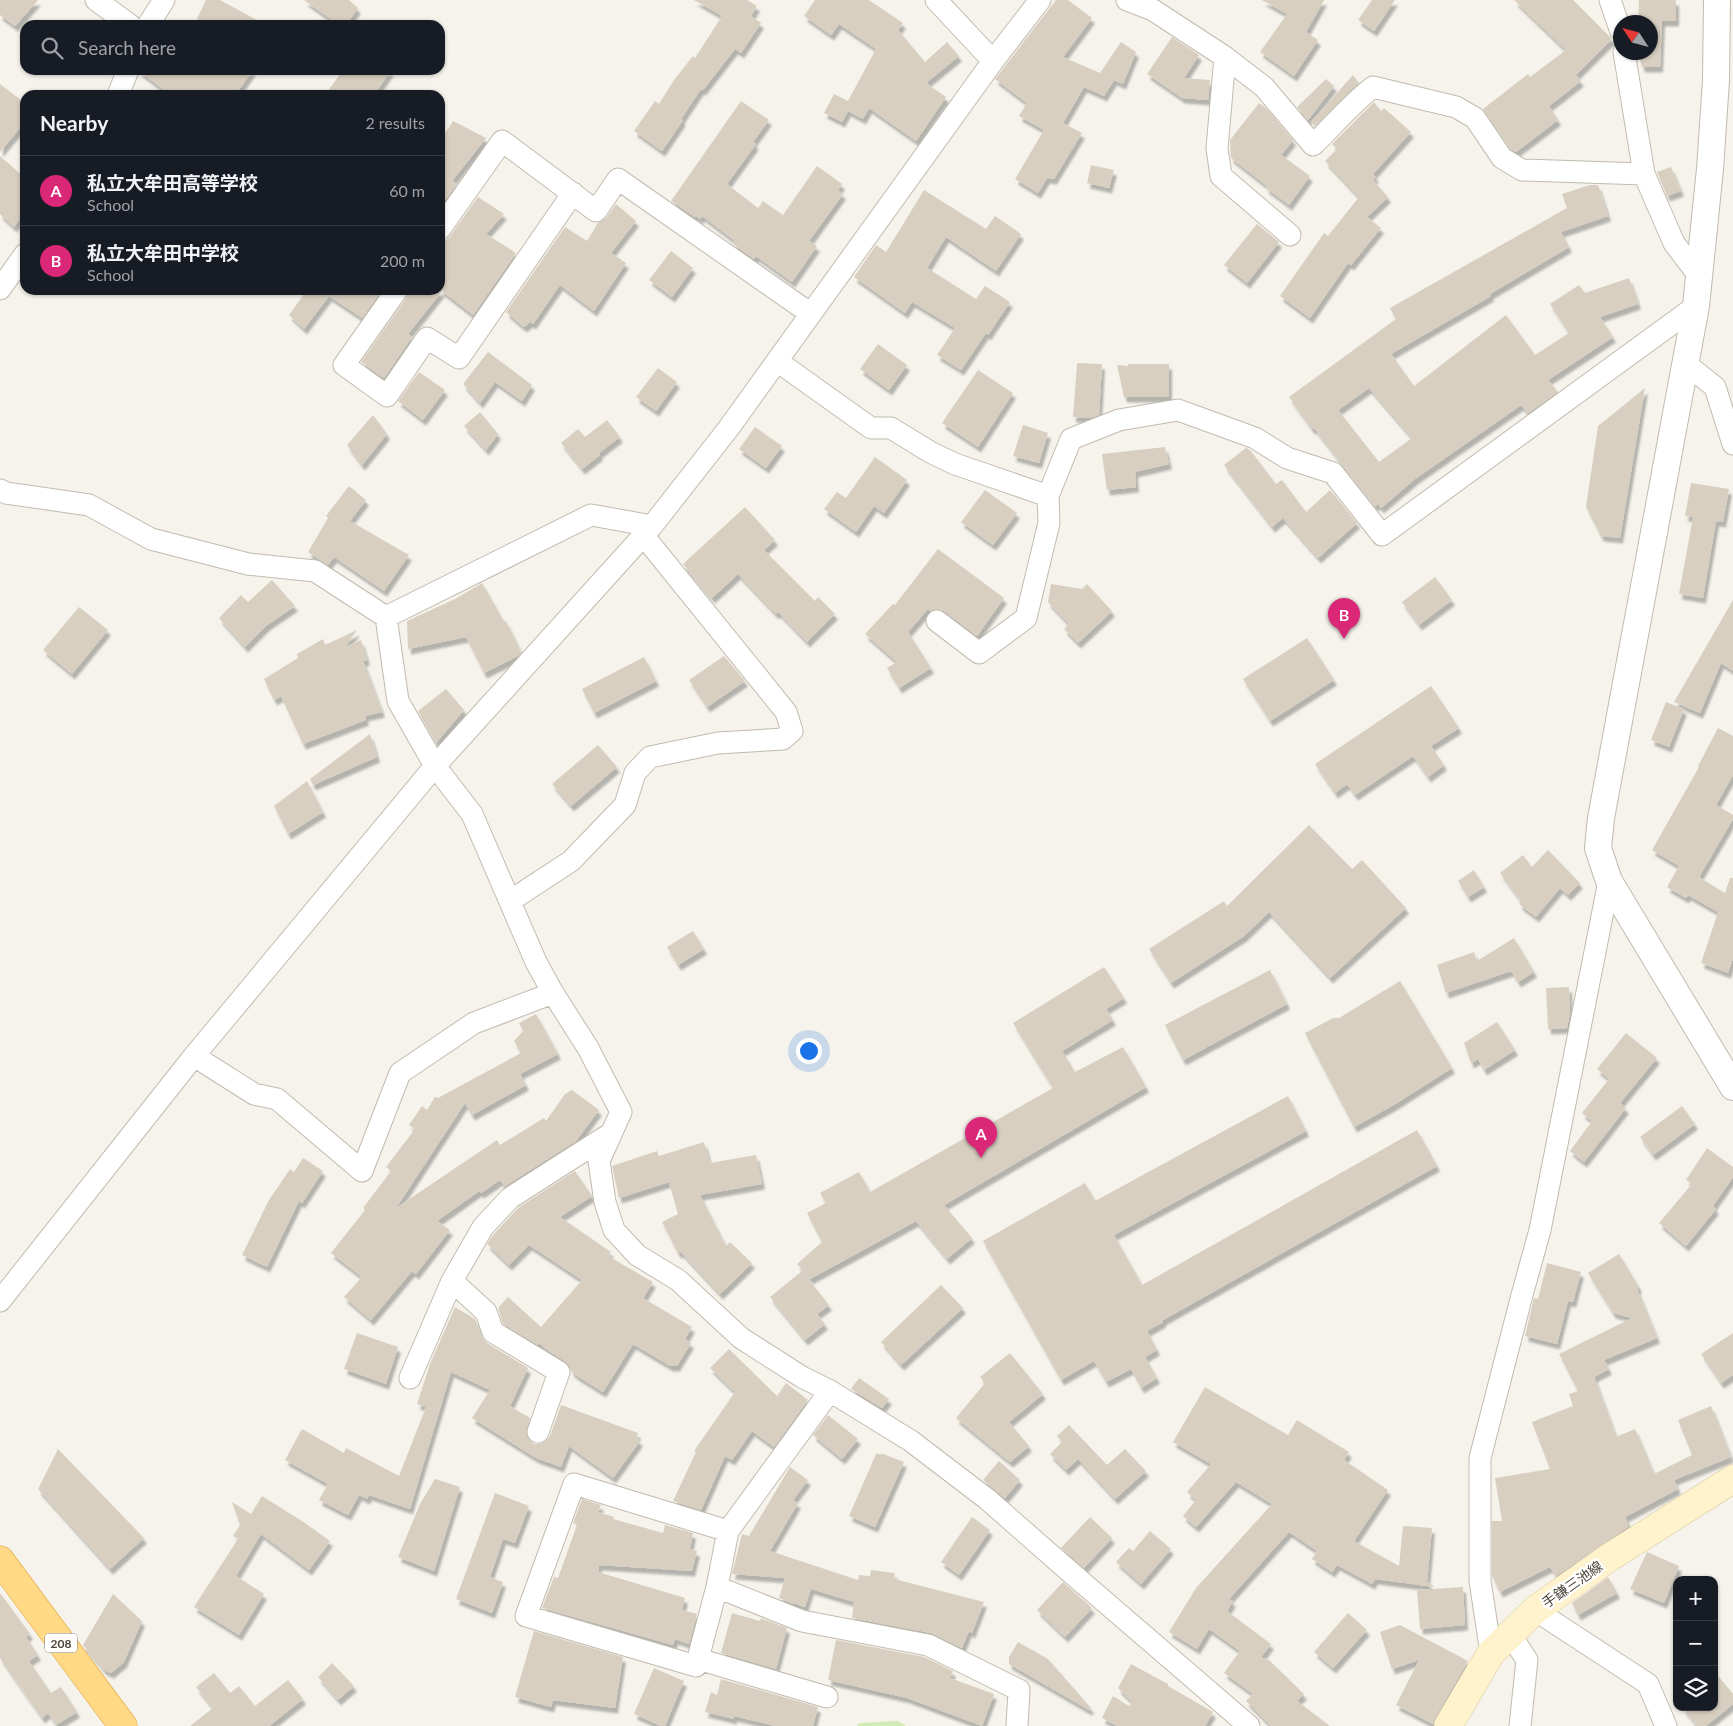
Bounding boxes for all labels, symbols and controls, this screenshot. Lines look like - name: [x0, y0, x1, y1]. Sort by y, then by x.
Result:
- north arrow: [1613, 15, 1658, 60]
- search box: [20, 20, 445, 75]
- icon: search: [38, 34, 66, 62]
- text: Search here: [78, 36, 176, 59]
- text: Nearby: [40, 110, 108, 135]
- text: 2 results: [365, 113, 425, 132]
- text: 私立大牟田高等学校: [87, 171, 258, 194]
- text: A: [50, 181, 62, 200]
- text: 60 m: [389, 181, 425, 200]
- text: School: [87, 195, 134, 214]
- text: 私立大牟田中学校: [87, 241, 239, 264]
- text: B: [51, 251, 61, 270]
- text: 200 m: [380, 251, 425, 270]
- text: School: [87, 265, 134, 284]
- pin: B: [1328, 598, 1360, 639]
- your location: [796, 1038, 822, 1064]
- pin: A: [965, 1117, 997, 1158]
- street label: 手鎌三池線: [1538, 1557, 1606, 1611]
- map controls: [1673, 1576, 1718, 1711]
- button: +: [1673, 1576, 1718, 1621]
- button: −: [1673, 1621, 1718, 1666]
- road number: 208: [45, 1634, 77, 1652]
- button: layers: [1673, 1666, 1718, 1711]

